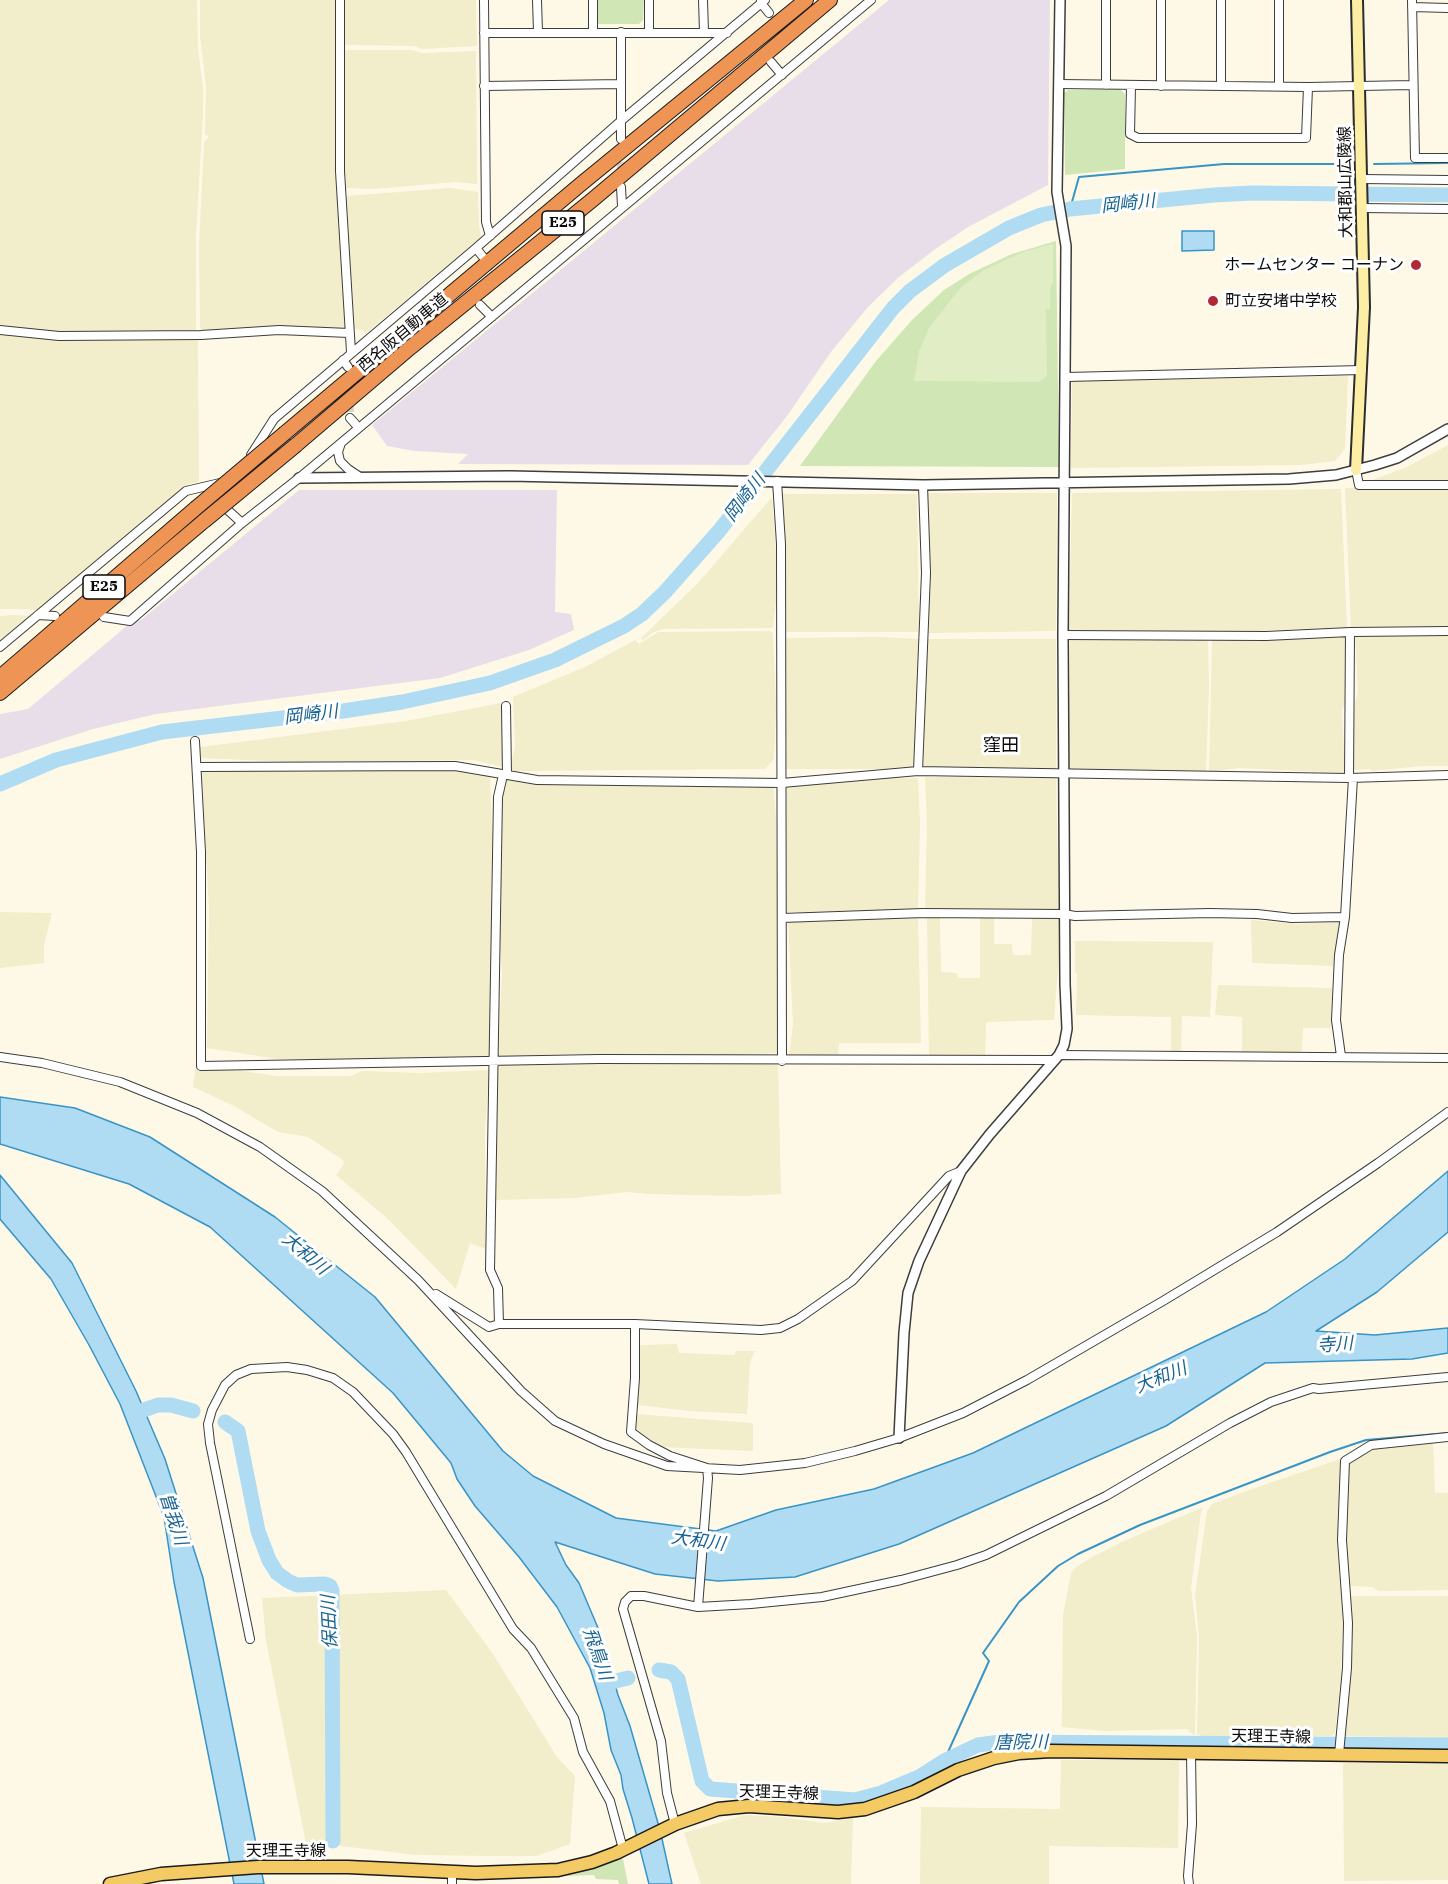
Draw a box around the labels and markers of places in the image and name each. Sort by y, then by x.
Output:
place label: ホームセンター コーナン [1224,255,1404,275]
marker: ホームセンター コーナン [1409,258,1423,272]
place label: 町立安堵中学校 [1225,291,1337,311]
marker: 町立安堵中学校 [1206,294,1220,308]

